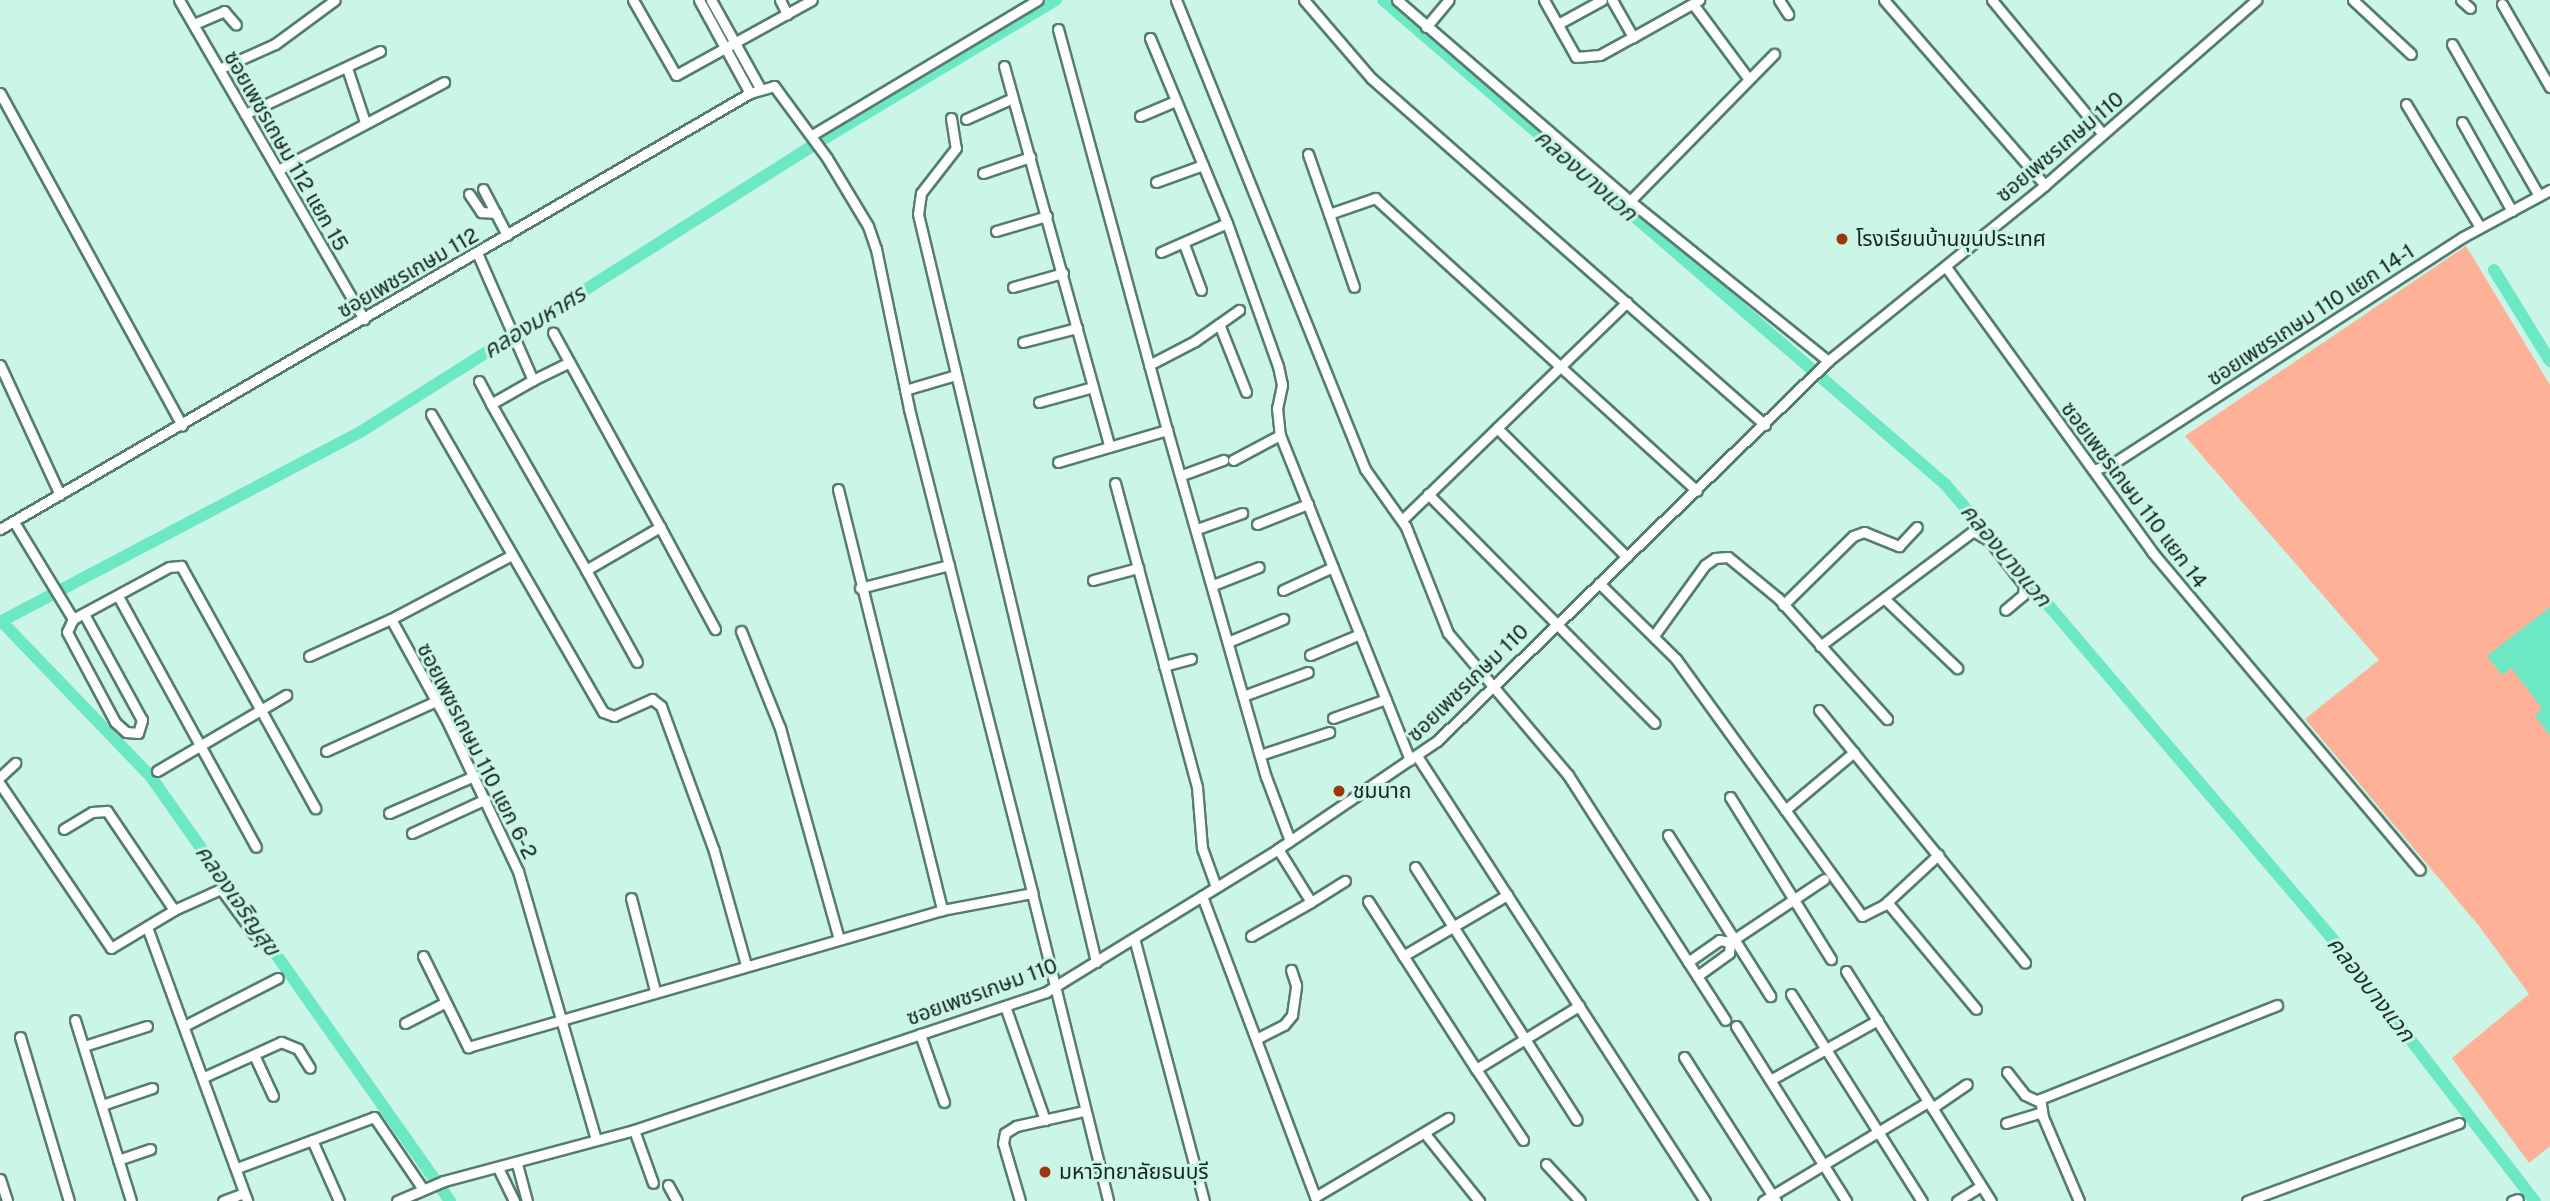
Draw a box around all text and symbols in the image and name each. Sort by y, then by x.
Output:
street label: ซอยเพชรเกษม 112 แยก 15 [218,46,354,256]
street label: ซอยเพชรเกษม 110 [1991,86,2129,208]
water label: คลองบางแวก [1529,123,1643,227]
street label: ซอยเพชรเกษม 112 [333,223,483,323]
place label: โรงเรียนบ้านขุนประเทศ [1856,226,2046,252]
marker: โรงเรียนบ้านขุนประเทศ [1834,231,1850,247]
street label: ซอยเพชรเกษม 110 แยก 14-1 [2203,239,2419,391]
water label: คลองมหาศร [478,280,590,364]
street label: ซอยเพชรเกษม 110 แยก 14 [2056,397,2212,593]
water label: คลองบางแวก [1955,498,2057,612]
street label: ซอยเพชรเกษม 110 [1402,619,1534,747]
street label: ซอยเพชรเกษม 110 แยก 6-2 [412,639,542,863]
place label: ชมนาถ [1353,778,1411,804]
marker: ชมนาถ [1331,783,1347,799]
water label: คลองเจริญสุข [190,839,286,961]
water label: คลองบางแวก [2321,931,2421,1047]
street label: ซอยเพชรเกษม 110 [903,953,1061,1031]
place label: มหาวิทยาลัยธนบุรี [1059,1159,1209,1185]
marker: มหาวิทยาลัยธนบุรี [1037,1164,1053,1180]

